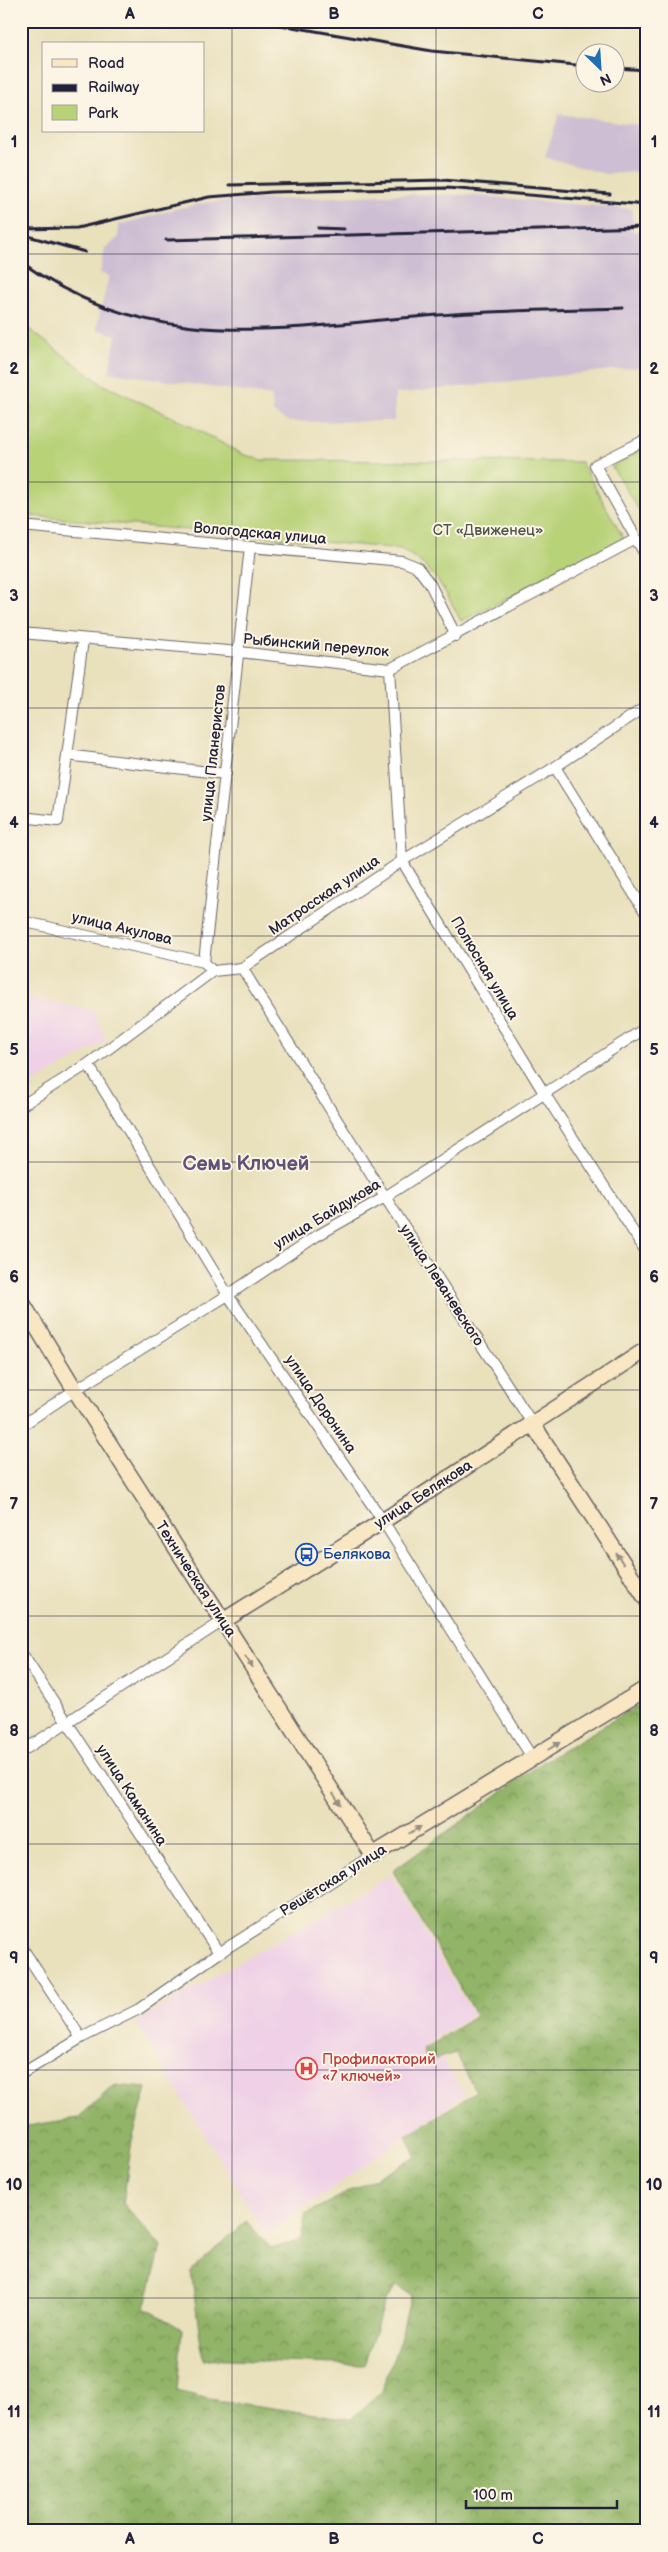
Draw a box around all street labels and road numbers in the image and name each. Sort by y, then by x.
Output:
street label: Вологодская улица [193,518,327,549]
street label: Рыбинский переулок [242,630,390,661]
street label: улица Планеристов [197,684,230,822]
street label: Матросская улица [265,851,384,940]
street label: улица Акулова [70,908,174,949]
street label: Полюсная улица [446,913,523,1023]
street label: улица Байдукова [270,1175,384,1254]
street label: улица Леваневского [395,1221,488,1350]
street label: улица Доронина [281,1351,361,1457]
street label: улица Белякова [371,1455,476,1533]
street label: Техническая улица [151,1518,240,1641]
street label: улица Каманина [92,1741,171,1850]
street label: Решётская улица [276,1840,390,1921]

